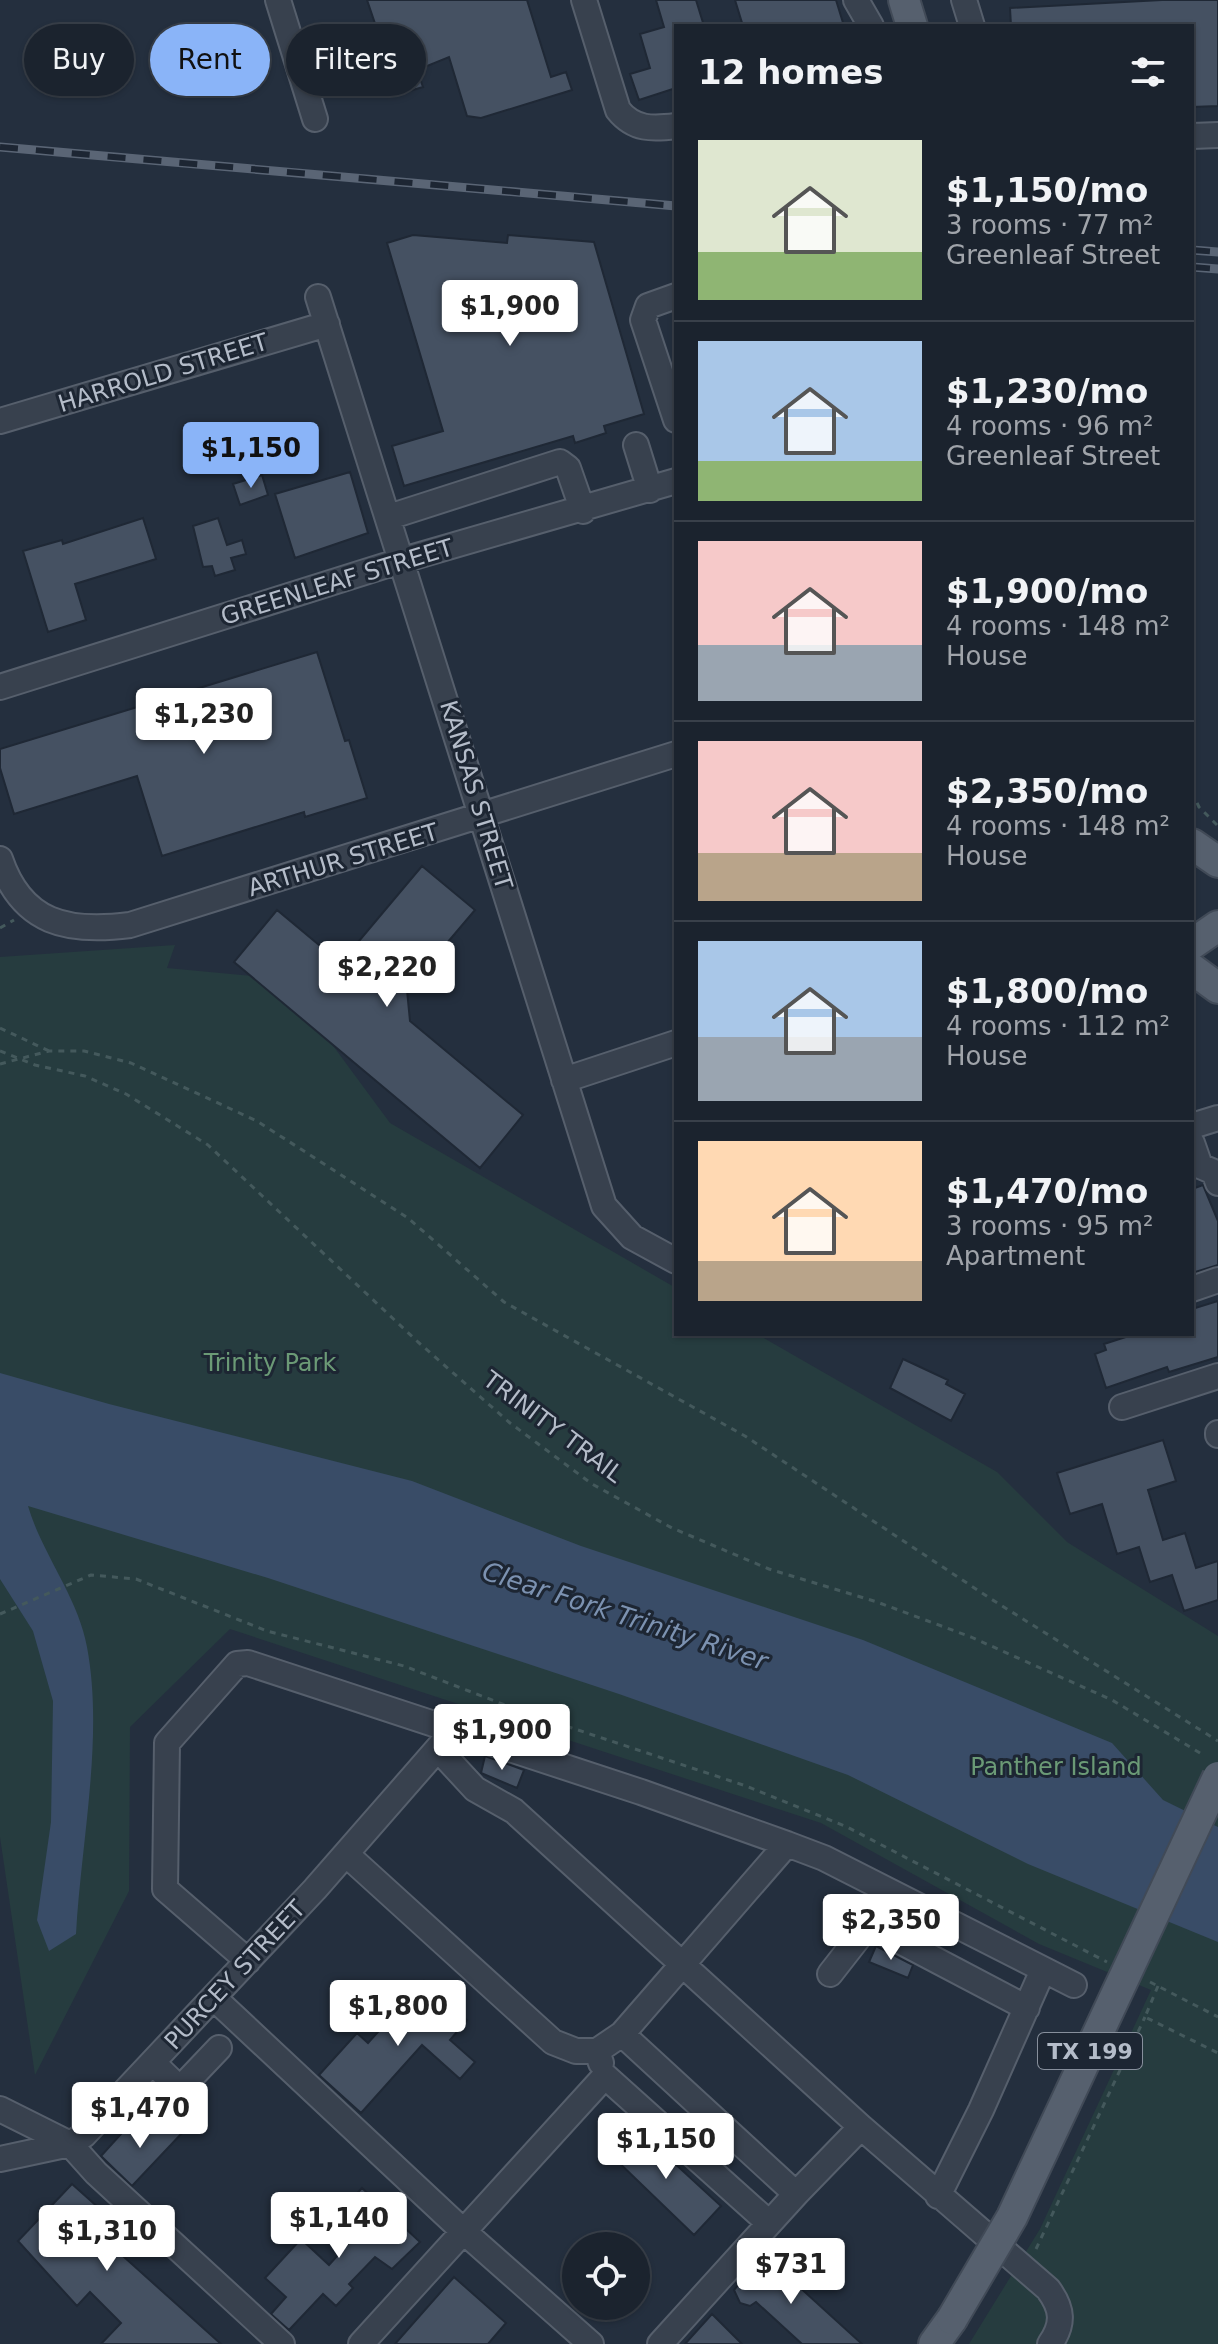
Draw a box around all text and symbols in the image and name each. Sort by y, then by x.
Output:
chip: Buy [24,24,134,96]
chip: Rent [150,24,270,96]
chip: Filters [286,24,426,96]
icon: filters [1126,50,1170,94]
text: 12 homes [698,52,883,92]
text: $1,150/mo [946,170,1148,210]
icon: home [762,172,858,268]
text: 3 rooms · 77 m² [946,210,1154,240]
text: Greenleaf Street [946,240,1160,270]
pin: $1,900 [445,280,575,348]
text: $1,900 [460,291,560,321]
street label: HARROLD STREET [55,328,272,418]
text: $1,230/mo [946,371,1148,411]
icon: home [762,373,858,469]
text: 4 rooms · 96 m² [946,411,1154,441]
pin: $1,150 [186,422,316,490]
text: $1,150 [201,433,301,463]
text: Greenleaf Street [946,441,1160,471]
street label: GREENLEAF STREET [217,533,457,631]
text: $1,900/mo [946,571,1148,611]
icon: home [762,573,858,669]
text: 4 rooms · 148 m² [946,611,1170,641]
text: House [946,641,1027,671]
pin: $1,230 [139,688,269,756]
street label: KANSAS STREET [434,697,518,893]
text: $1,230 [154,699,254,729]
text: $2,350/mo [946,771,1148,811]
icon: home [762,773,858,869]
text: 4 rooms · 148 m² [946,811,1170,841]
street label: ARTHUR STREET [244,818,442,902]
text: House [946,841,1027,871]
pin: $2,220 [322,941,452,1009]
text: $2,220 [337,952,437,982]
text: $1,800/mo [946,971,1148,1011]
icon: home [762,973,858,1069]
text: 4 rooms · 112 m² [946,1011,1170,1041]
text: House [946,1041,1027,1071]
text: $1,470/mo [946,1171,1148,1211]
icon: home [762,1173,858,1269]
text: 3 rooms · 95 m² [946,1211,1154,1241]
text: Apartment [946,1241,1085,1271]
park label: Trinity Park [203,1349,336,1377]
street label: TRINITY TRAIL [477,1365,629,1489]
water label: Clear Fork Trinity River [479,1556,773,1677]
pin: $1,900 [437,1704,567,1772]
text: $1,900 [452,1715,552,1745]
park label: Panther Island [970,1753,1142,1781]
pin: $2,350 [826,1894,956,1962]
street label: PURCEY STREET [159,1895,311,2055]
text: $2,350 [841,1905,941,1935]
pin: $1,800 [333,1980,463,2048]
text: $1,800 [348,1991,448,2021]
road number: TX 199 [1038,2033,1142,2069]
pin: $1,470 [75,2082,205,2150]
text: $1,470 [90,2093,190,2123]
pin: $1,150 [601,2113,731,2181]
text: $1,150 [616,2124,716,2154]
pin: $1,140 [274,2192,404,2260]
text: $1,140 [289,2203,389,2233]
pin: $1,310 [42,2205,172,2273]
text: $1,310 [57,2216,157,2246]
map controls [562,2232,650,2320]
button: locate [562,2232,650,2320]
pin: $731 [744,2238,838,2306]
text: $731 [755,2249,827,2279]

